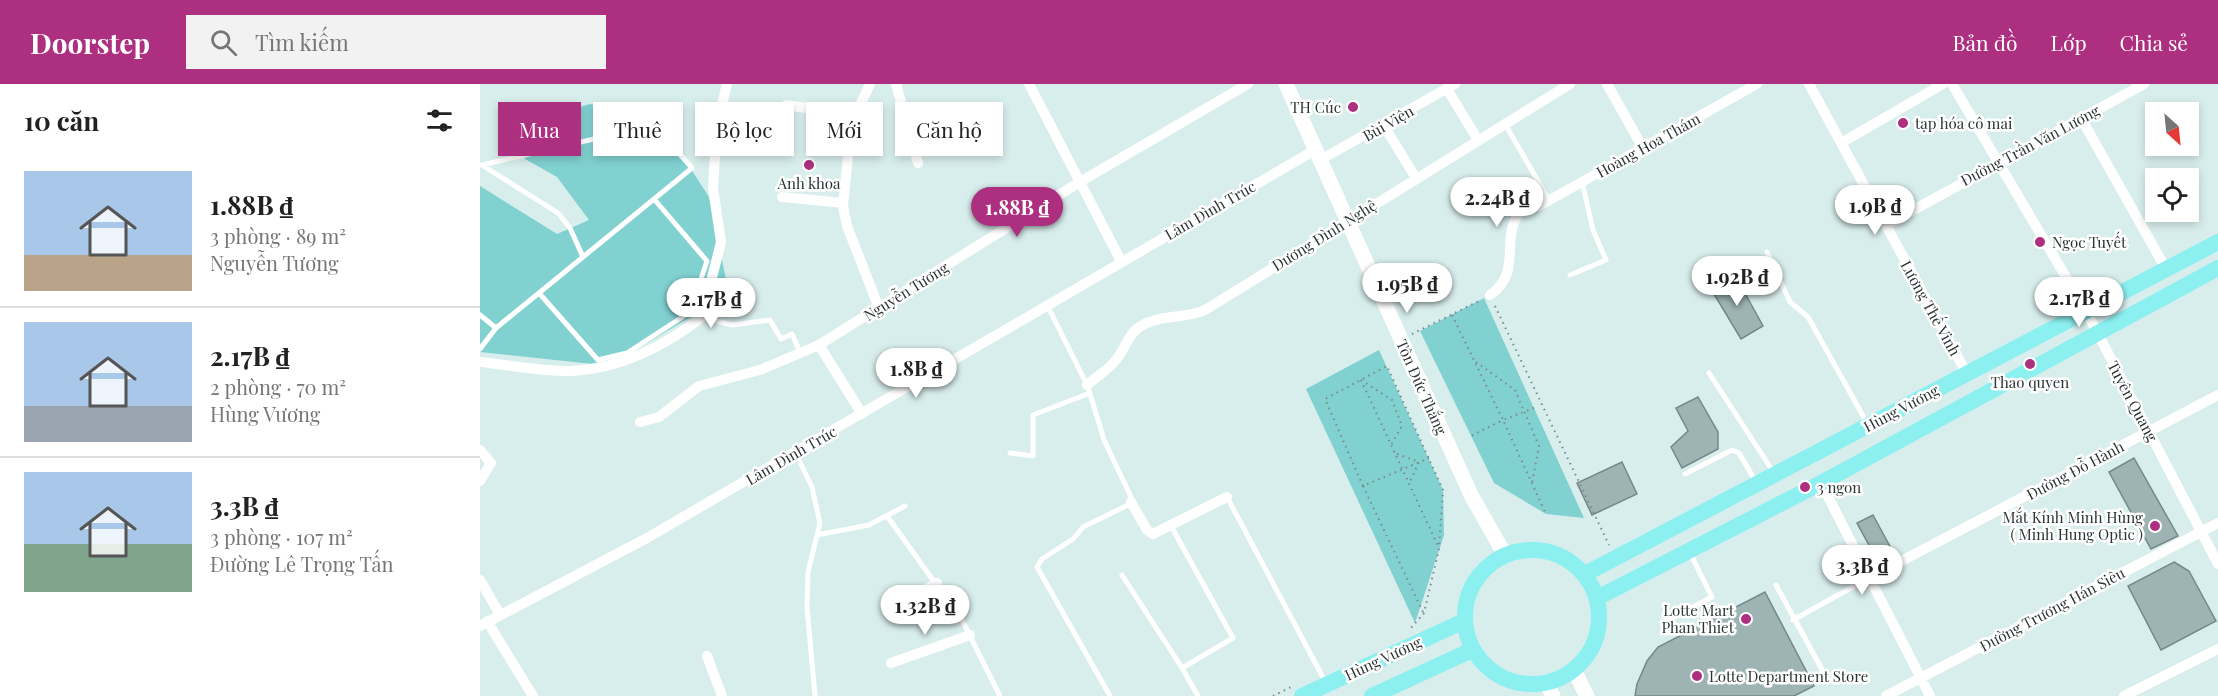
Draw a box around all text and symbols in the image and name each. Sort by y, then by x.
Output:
search box [186,15,606,69]
text: Doorstep [30,24,150,61]
icon: search [207,26,240,59]
text: Tìm kiếm [255,27,349,57]
text: Bản đồ [1953,28,2018,56]
text: Lớp [2051,28,2087,56]
text: Chia sẻ [2120,28,2188,56]
place label: TH Cúc [1290,97,1341,117]
marker: TH Cúc [1346,100,1360,114]
street label: Bùi Viện [1359,100,1417,146]
street label: Đường Trần Văn Lương [1957,100,2103,190]
chip: Mua [498,102,581,156]
chip: Thuê [593,102,683,156]
chip: Bộ lọc [695,102,794,156]
chip: Mới [806,102,883,156]
chip: Căn hộ [895,102,1003,156]
north arrow [2145,102,2199,156]
map controls [2145,102,2199,222]
text: 10 căn [24,103,99,138]
icon: filters [423,104,456,137]
street label: Hoàng Hoa Thám [1592,108,1704,182]
place label: tạp hóa cô mai [1915,113,2013,133]
marker: tạp hóa cô mai [1896,116,1910,130]
marker: Anh khoa [802,158,816,172]
button: locate [2145,168,2199,222]
place label: Anh khoa [777,173,841,193]
street label: Lâm Đình Trúc [1161,176,1259,244]
pin: 2.24B ₫ [1442,177,1552,228]
text: 2.24B ₫ [1464,183,1530,210]
pin: 1.9B ₫ [1826,185,1924,236]
text: 1.88B ₫ [210,187,293,222]
pin: 1.88B ₫ [962,187,1072,238]
text: 1.9B ₫ [1849,191,1901,218]
text: 1.88B ₫ [985,193,1049,220]
icon: home [72,195,144,267]
street label: Dương Đình Nghệ [1268,195,1380,275]
text: 3 phòng · 89 m² [210,222,346,249]
place label: Ngọc Tuyết [2052,231,2127,252]
marker: Ngọc Tuyết [2033,235,2047,249]
text: Nguyễn Tương [210,249,338,276]
pin: 1.92B ₫ [1682,256,1792,307]
street label: Lương Thế Vinh [1897,256,1966,359]
street label: Nguyễn Tương [860,257,952,325]
text: 1.92B ₫ [1706,262,1768,289]
pin: 1.95B ₫ [1352,263,1462,314]
text: 1.95B ₫ [1376,269,1438,296]
pin: 2.17B ₫ [2024,277,2134,328]
pin: 2.17B ₫ [656,278,766,329]
text: 2.17B ₫ [2049,283,2109,310]
text: 2.17B ₫ [681,284,741,311]
street label: Tôn Đức Thắng [1392,336,1452,438]
text: 2.17B ₫ [210,338,289,373]
icon: home [72,346,144,418]
pin: 1.8B ₫ [867,348,965,399]
text: 1.8B ₫ [890,354,942,381]
marker: Thao quyen [2023,357,2037,371]
street label: Tuyên Quang [2103,357,2163,445]
place label: Thao quyen [1991,372,2069,392]
text: 2 phòng · 70 m² [210,373,346,400]
street label: Hùng Vương [1860,380,1942,436]
text: Hùng Vương [210,400,320,427]
street label: Lâm Đình Trúc [742,421,840,489]
street label: Đường Đỗ Hành [2023,436,2127,504]
place label: 3 ngon [1817,477,1861,497]
marker: 3 ngon [1798,480,1812,494]
text: 3.3B ₫ [210,488,278,523]
icon: home [72,496,144,568]
place label: Mắt Kính Minh Hùng ( Minh Hung Optic ) [2002,507,2143,544]
marker: Mắt Kính Minh Hùng ( Minh Hung Optic ) [2148,519,2162,533]
text: 3 phòng · 107 m² [210,523,353,550]
pin: 3.3B ₫ [1813,545,1911,596]
text: Đường Lê Trọng Tấn [210,550,393,577]
text: 3.3B ₫ [1836,551,1888,578]
street label: Đường Trương Hán Siêu [1976,562,2128,656]
pin: 1.32B ₫ [870,585,980,636]
text: 1.32B ₫ [895,591,956,618]
place label: Lotte Mart Phan Thiet [1661,600,1735,637]
marker: Lotte Mart Phan Thiet [1739,612,1753,626]
street label: Hùng Vương [1341,631,1425,685]
place label: Lotte Department Store [1709,666,1868,686]
marker: Lotte Department Store [1690,669,1704,683]

